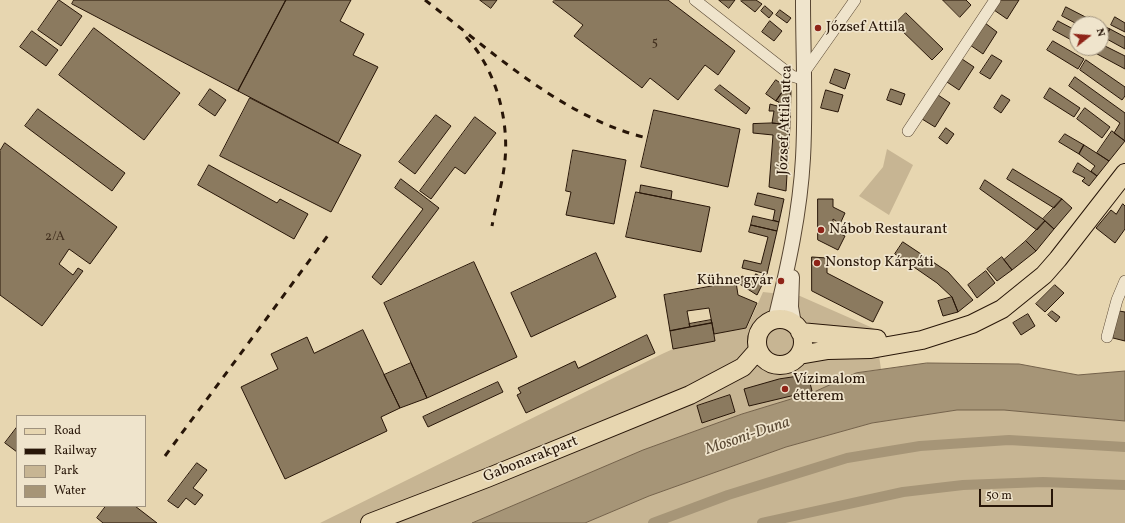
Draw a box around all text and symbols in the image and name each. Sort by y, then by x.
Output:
north arrow [1069,16,1109,56]
place label: József Attila [826,19,905,37]
marker: József Attila [813,23,823,33]
text: N [1092,27,1108,39]
house number: 5 [652,36,658,52]
street label: József Attila utca [775,65,797,175]
place label: Nábob Restaurant [829,221,947,239]
marker: Nábob Restaurant [816,225,826,235]
house number: 2/A [45,230,65,246]
place label: Nonstop Kárpáti [825,254,934,272]
marker: Nonstop Kárpáti [812,258,822,268]
place label: Kühne gyár [697,272,773,290]
marker: Kühne gyár [776,276,786,286]
place label: Vízimalom étterem [793,371,865,406]
marker: Vízimalom étterem [780,384,790,394]
water label: Mosoni-Duna [703,414,793,460]
legend [16,415,146,507]
text: Road [54,423,81,439]
street label: Gabonarakpart [481,433,581,487]
text: Railway [54,443,97,459]
text: Park [54,463,79,479]
scale bar [981,481,1055,507]
text: Water [54,483,86,499]
text: 50 m [986,488,1012,504]

